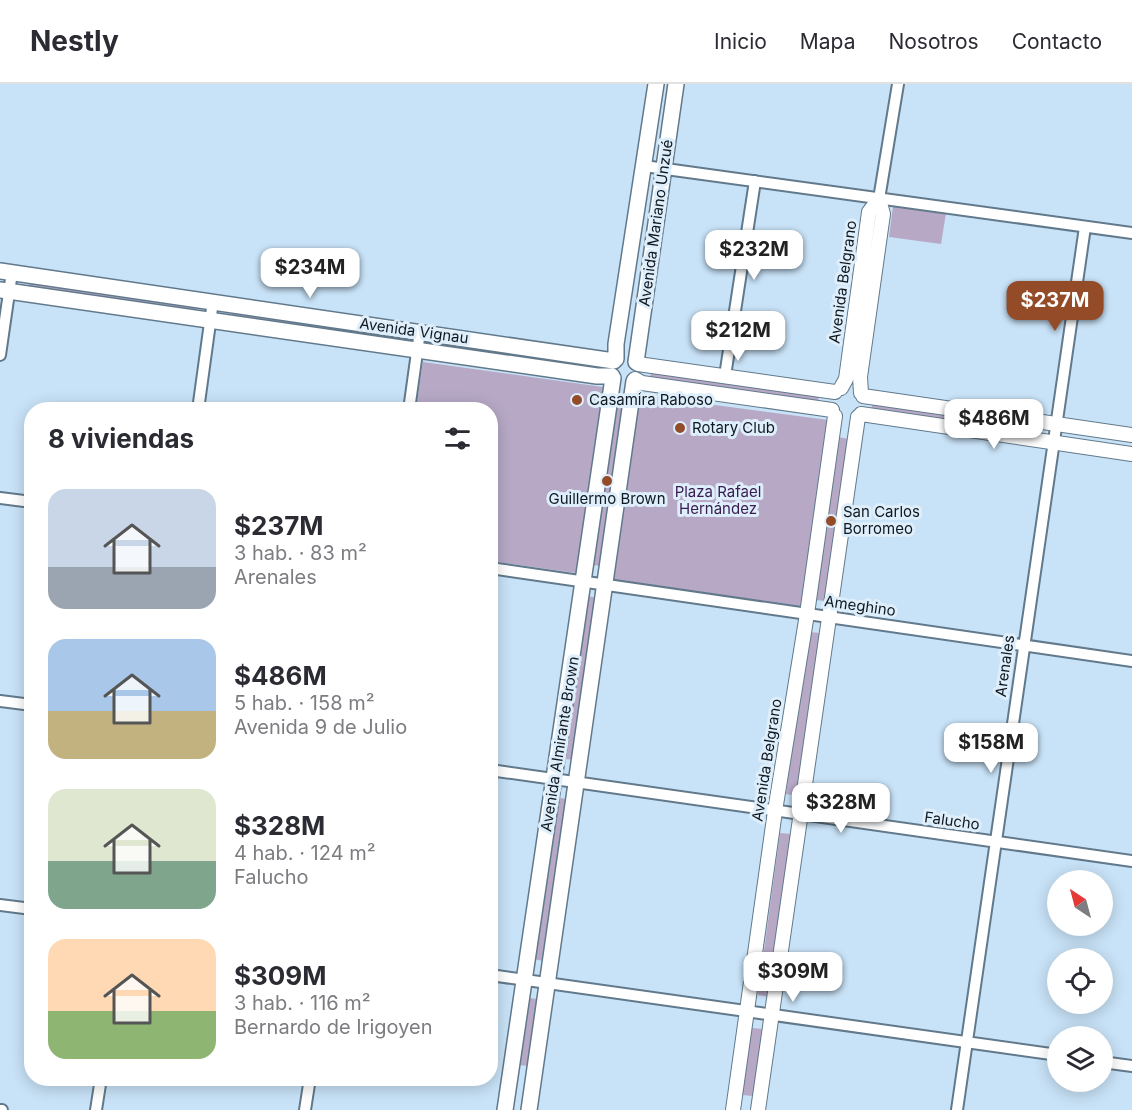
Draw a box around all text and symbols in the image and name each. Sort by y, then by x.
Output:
text: Nestly [30,24,119,58]
text: Inicio [714,29,767,54]
text: Mapa [800,29,855,54]
text: Nosotros [888,29,979,54]
text: Contacto [1012,29,1102,54]
street label: Avenida Mariano Unzué [634,138,677,308]
street label: Avenida Belgrano [824,219,861,345]
pin: $232M [712,230,796,281]
text: $232M [719,237,789,261]
pin: $234M [268,248,352,299]
text: $234M [275,255,345,279]
pin: $237M [1013,281,1097,332]
text: $237M [1021,288,1089,312]
pin: $212M [696,311,780,362]
street label: Avenida Vignau [358,313,470,348]
text: $212M [705,318,771,342]
place label: Casamira Raboso [589,390,713,409]
marker: Casamira Raboso [570,393,584,407]
pin: $486M [952,399,1036,450]
text: $486M [958,406,1030,430]
place label: Rotary Club [692,418,775,437]
marker: Rotary Club [673,421,687,435]
icon: filters [441,422,474,455]
text: 8 viviendas [48,423,194,454]
marker: Guillermo Brown [600,474,614,488]
park label: Plaza Rafael Hernández [675,482,761,518]
place label: Guillermo Brown [548,489,666,508]
place label: San Carlos Borromeo [843,502,920,538]
text: $237M [234,510,324,541]
icon: home [96,513,168,585]
marker: San Carlos Borromeo [824,514,838,528]
text: 3 hab. · 83 m² [234,541,367,565]
text: Arenales [234,565,317,589]
street label: Ameghino [823,591,897,620]
street label: Arenales [991,634,1018,698]
street label: Avenida Almirante Brown [536,655,583,833]
text: $486M [234,660,327,691]
icon: home [96,663,168,735]
text: 5 hab. · 158 m² [234,691,375,715]
street label: Avenida Belgrano [747,697,786,823]
text: Avenida 9 de Julio [234,715,407,739]
pin: $158M [949,723,1033,774]
text: $158M [958,730,1024,754]
pin: $328M [799,783,883,834]
text: $328M [806,790,876,814]
street label: Falucho [923,807,981,834]
text: $328M [234,810,325,841]
icon: home [96,813,168,885]
text: 4 hab. · 124 m² [234,841,376,865]
text: Falucho [234,865,308,889]
north arrow [1047,870,1113,936]
map controls [1047,870,1113,1092]
button: locate [1047,948,1113,1014]
pin: $309M [751,952,835,1003]
text: $309M [757,959,829,983]
text: $309M [234,960,326,991]
icon: home [96,963,168,1035]
text: 3 hab. · 116 m² [234,991,371,1015]
text: Bernardo de Irigoyen [234,1015,432,1039]
button: layers [1047,1026,1113,1092]

